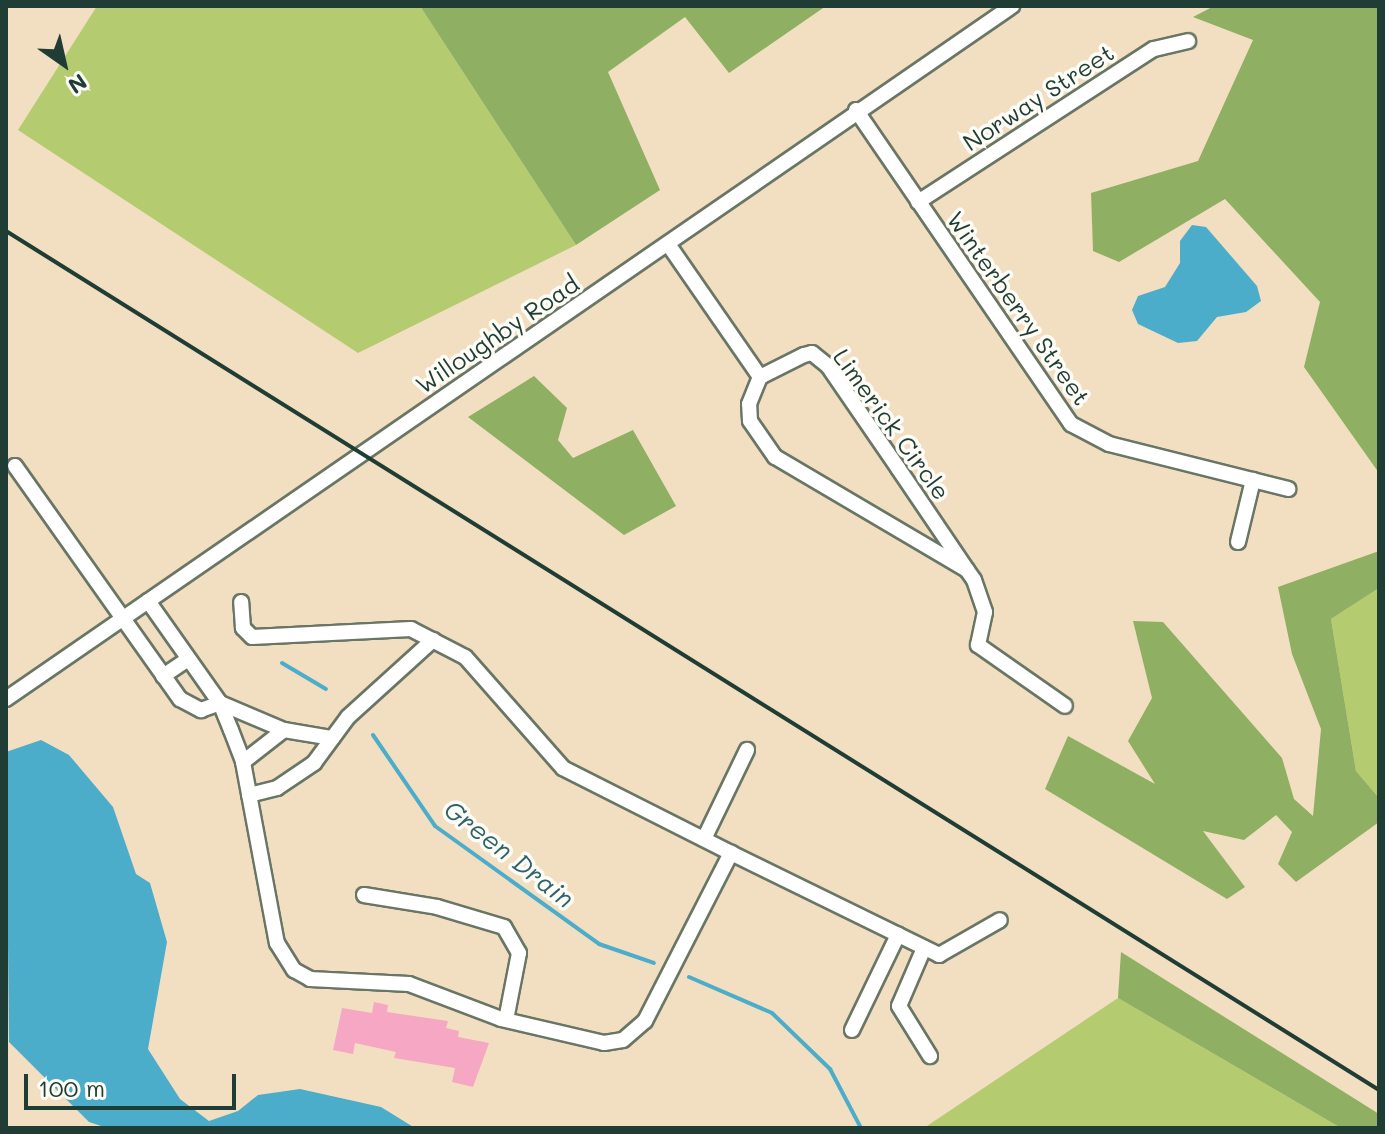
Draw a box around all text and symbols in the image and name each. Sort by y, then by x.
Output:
north arrow [24,24,104,104]
street label: Norway Street [957,37,1119,157]
text: N [63,68,93,101]
street label: Winterberry Street [941,206,1097,410]
street label: Willoughby Road [410,269,584,399]
street label: Limerick Circle [828,343,956,505]
water label: Green Drain [438,793,580,915]
scale bar [28,1058,240,1108]
text: 100 m [38,1072,105,1103]

